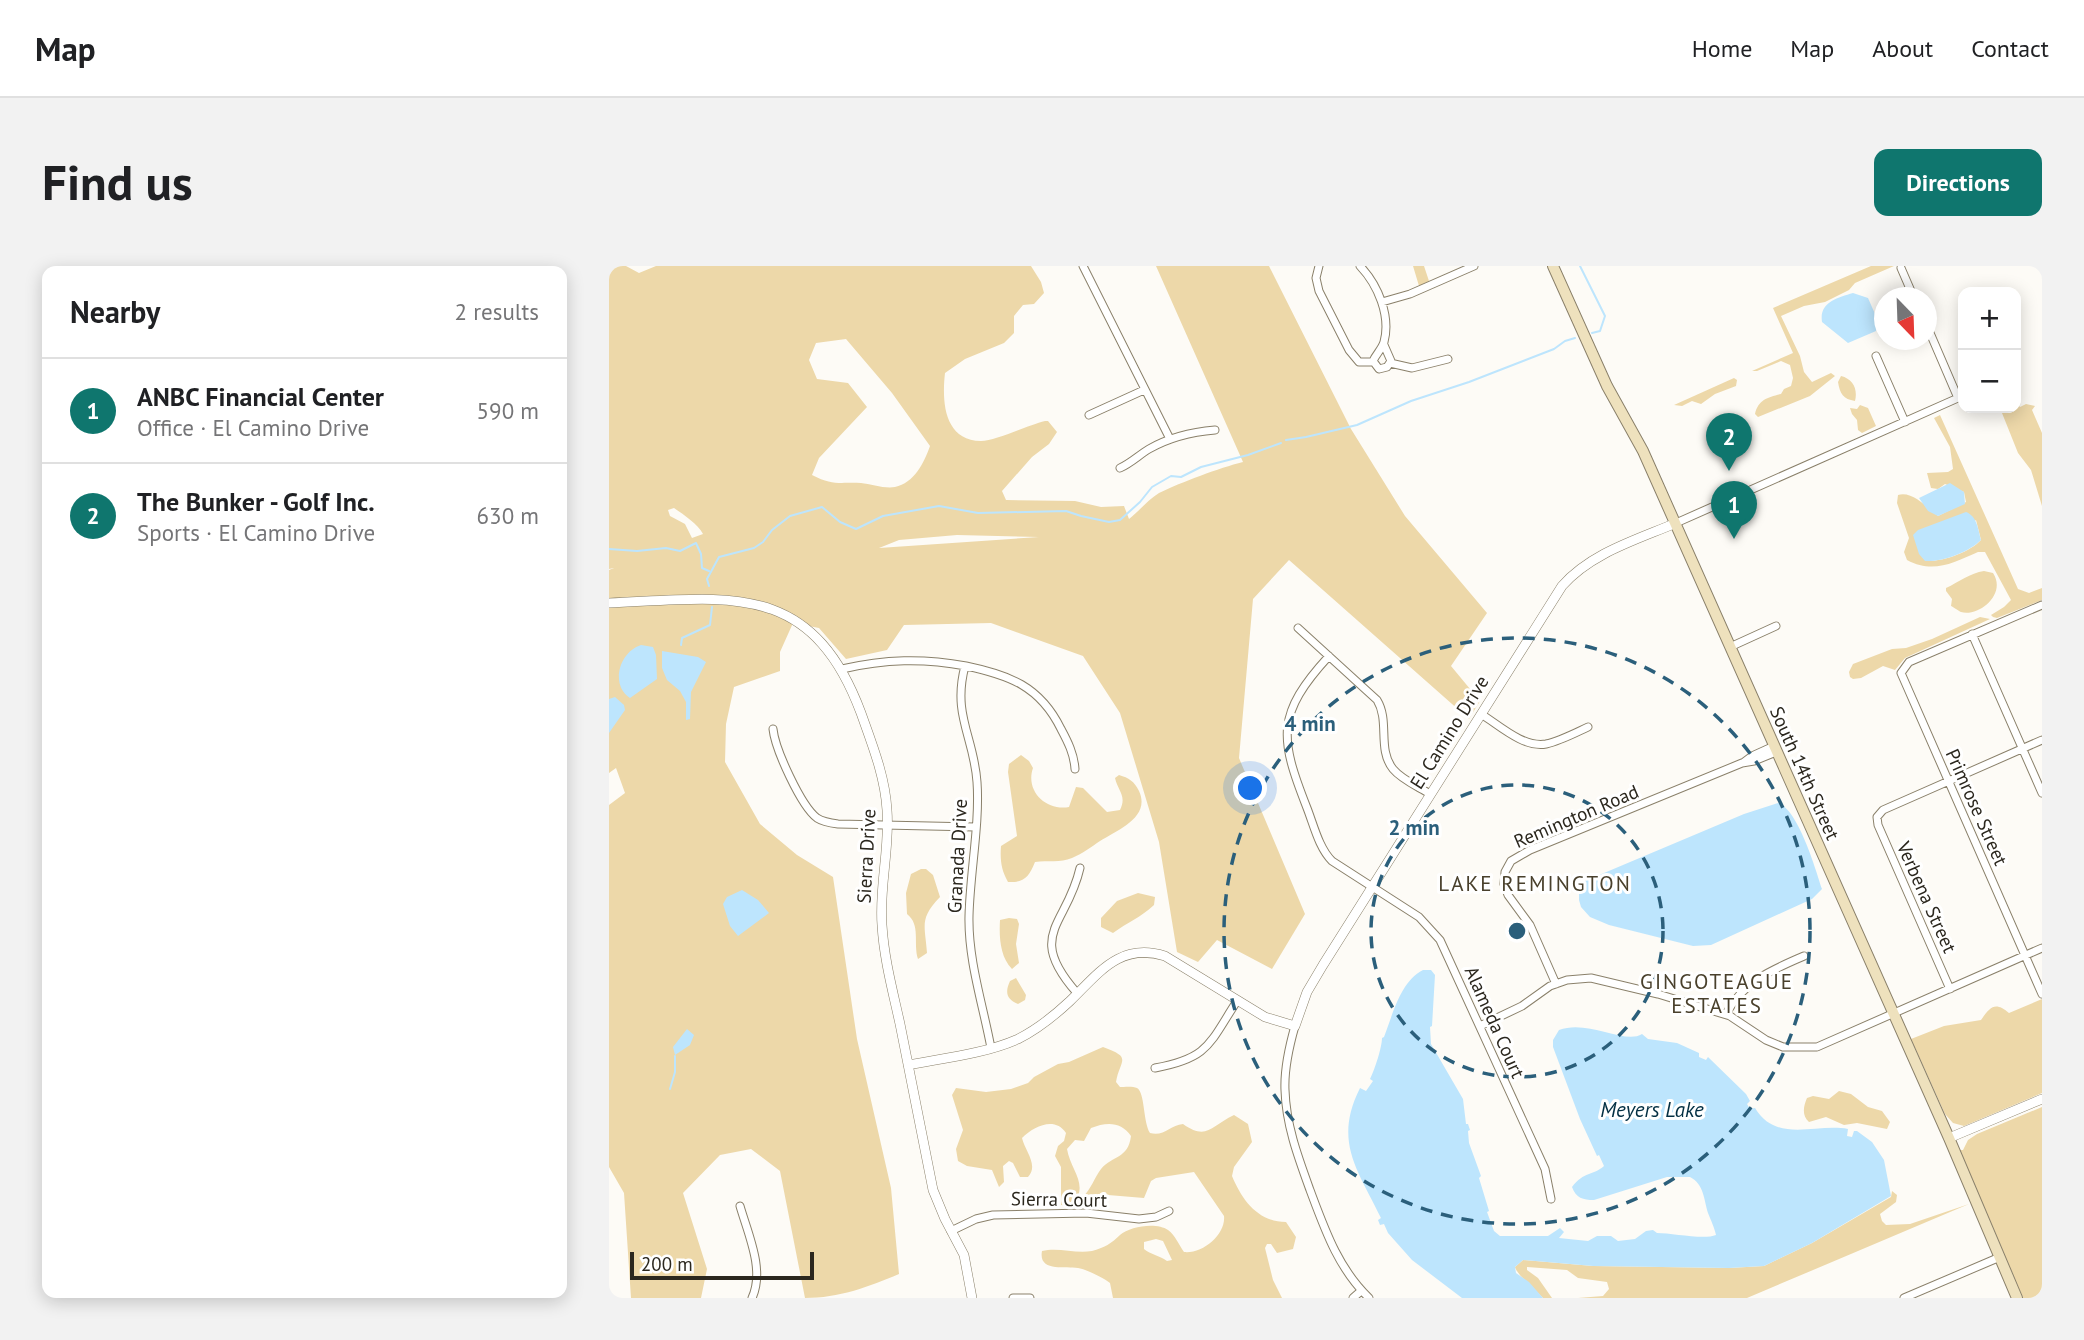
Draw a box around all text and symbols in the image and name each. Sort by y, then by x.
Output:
text: Map [35,27,96,70]
text: Home [1692,33,1752,64]
text: Map [1790,33,1834,64]
text: About [1872,33,1933,64]
text: Contact [1971,33,2049,64]
button: Directions [1874,149,2042,216]
text: Find us [42,150,193,214]
north arrow [1874,287,1937,350]
map controls [1958,287,2021,413]
button: + [1958,287,2021,350]
text: Nearby [70,292,160,331]
text: 2 results [455,297,539,326]
button: − [1958,350,2021,413]
text: ANBC Financial Center [137,380,384,413]
text: 1 [86,396,100,425]
text: 590 m [477,396,539,425]
text: Office · El Camino Drive [137,413,369,442]
pin: 2 [1706,413,1752,471]
pin: 1 [1711,481,1757,539]
text: The Bunker - Golf Inc. [137,485,375,518]
text: 2 [86,501,100,530]
text: 630 m [477,501,539,530]
text: Sports · El Camino Drive [137,518,375,547]
street label: El Camino Drive [1405,671,1493,793]
street label: South 14th Street [1765,703,1845,844]
text: 4 min [1284,710,1336,737]
street label: Primrose Street [1941,745,2014,869]
your location [1233,771,1267,805]
street label: Remington Road [1510,779,1642,853]
street label: Granada Drive [942,798,972,914]
street label: Sierra Drive [852,808,880,904]
text: 2 min [1388,814,1440,841]
street label: Verbena Street [1891,837,1962,957]
district label: LAKE REMINGTON [1438,870,1632,897]
centre of rings [1505,919,1529,943]
street label: Alameda Court [1460,962,1531,1082]
district label: GINGOTEAGUE ESTATES [1640,968,1794,1019]
water label: Meyers Lake [1600,1096,1704,1123]
street label: Sierra Court [1011,1186,1108,1212]
scale bar [630,1249,814,1281]
text: 200 m [641,1252,693,1276]

